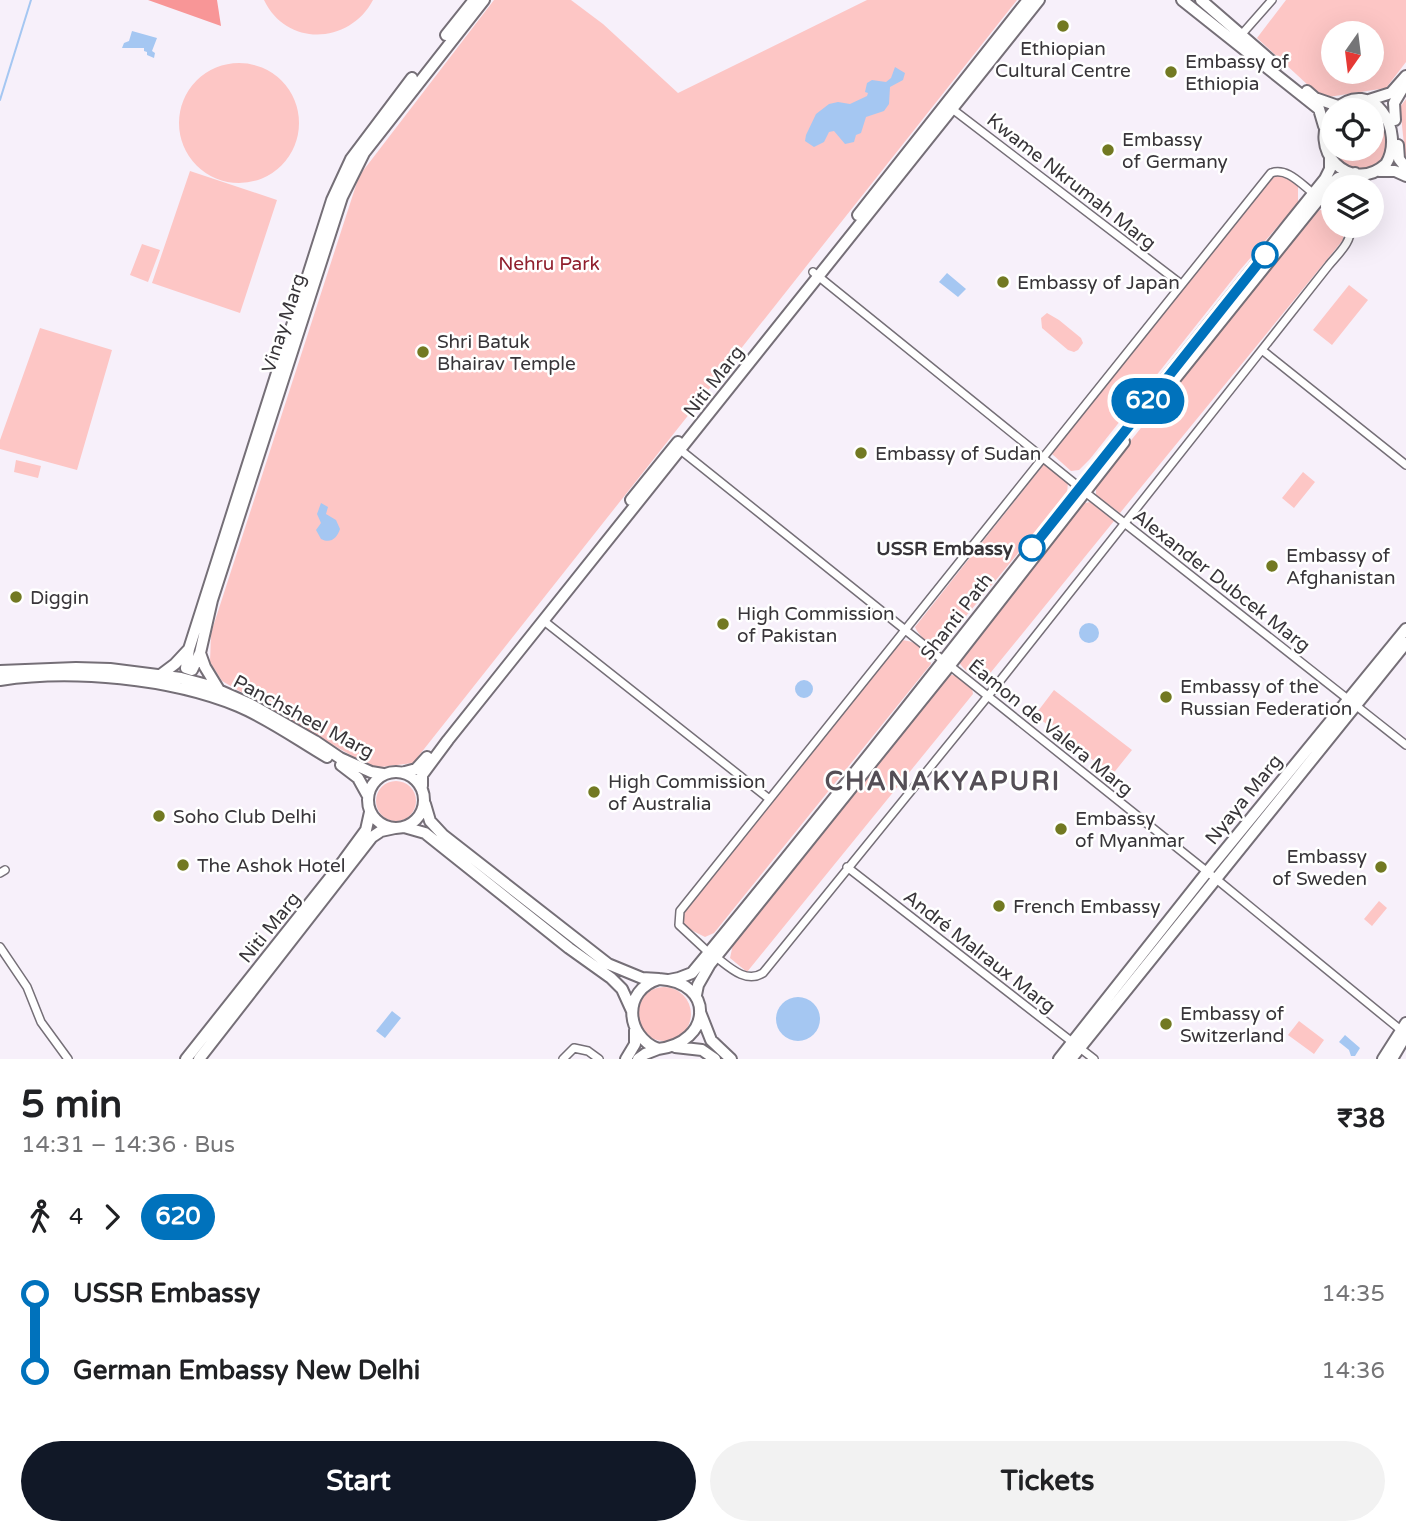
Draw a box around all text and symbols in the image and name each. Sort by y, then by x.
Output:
marker: Ethiopian Cultural Centre [1055,18,1071,34]
north arrow [1321,21,1384,84]
map controls [1321,21,1384,238]
place label: Ethiopian Cultural Centre [995,38,1131,82]
place label: Embassy of Ethiopia [1185,51,1290,95]
marker: Embassy of Ethiopia [1163,64,1179,80]
button: locate [1321,98,1384,161]
street label: Kwame Nkrumah Marg [982,109,1160,255]
place label: Embassy of Germany [1122,129,1228,173]
marker: Embassy of Germany [1100,142,1116,158]
button: layers [1321,175,1384,238]
unlabelled marker [1252,242,1278,268]
park label: Nehru Park [498,253,600,275]
street label: Vinay Marg [258,271,310,376]
place label: Embassy of Japan [1017,272,1180,294]
marker: Embassy of Japan [995,274,1011,290]
place label: Shri Batuk Bhairav Temple [437,331,576,375]
street label: Niti Marg [679,341,749,422]
marker: Shri Batuk Bhairav Temple [415,344,431,360]
line badge: 620 [1108,378,1188,424]
text: 620 [1125,386,1171,415]
place label: Embassy of Sudan [875,443,1041,465]
marker: Embassy of Sudan [853,445,869,461]
street label: Alexander Dubcek Marg [1128,505,1314,657]
marker: USSR Embassy [1019,535,1045,561]
place label: USSR Embassy [876,538,1014,561]
place label: Embassy of Afghanistan [1286,545,1396,589]
marker: Embassy of Afghanistan [1264,558,1280,574]
street label: Shanti Path [916,569,997,664]
place label: Diggin [30,587,89,609]
marker: Diggin [8,589,24,605]
place label: High Commission of Pakistan [737,603,895,647]
marker: High Commission of Pakistan [715,616,731,632]
street label: Éamon de Valera Marg [964,655,1137,801]
street label: Panchsheel Marg [229,671,378,763]
place label: Embassy of the Russian Federation [1180,676,1352,720]
marker: Embassy of the Russian Federation [1158,689,1174,705]
street label: Nyaya Marg [1201,750,1287,849]
district label: CHANAKYAPURI [825,766,1061,797]
place label: High Commission of Australia [608,771,766,815]
marker: High Commission of Australia [586,784,602,800]
place label: Soho Club Delhi [173,806,316,828]
marker: Soho Club Delhi [151,808,167,824]
place label: Embassy of Myanmar [1075,808,1185,852]
marker: Embassy of Myanmar [1053,821,1069,837]
place label: Embassy of Sweden [1272,846,1367,890]
place label: The Ashok Hotel [197,855,346,877]
marker: The Ashok Hotel [175,857,191,873]
marker: Embassy of Sweden [1373,859,1389,875]
street label: André Malraux Marg [899,886,1060,1018]
street label: Niti Marg [235,888,305,967]
place label: French Embassy [1013,896,1160,918]
marker: French Embassy [991,898,1007,914]
place label: Embassy of Switzerland [1180,1003,1285,1047]
marker: Embassy of Switzerland [1158,1016,1174,1032]
text: 5 min [21,1082,122,1128]
text: ₹38 [1337,1103,1385,1134]
text: 14:31 – 14:36 · Bus [21,1131,235,1159]
icon: walk [21,1198,59,1236]
icon: forward [93,1198,131,1236]
text: 620 [155,1202,201,1231]
text: 4 [69,1203,83,1231]
text: USSR Embassy [73,1278,260,1309]
text: 14:35 [1321,1280,1385,1308]
text: German Embassy New Delhi [73,1355,420,1386]
text: 14:36 [1321,1357,1385,1385]
button: Start [21,1441,696,1521]
button: Tickets [710,1441,1385,1521]

